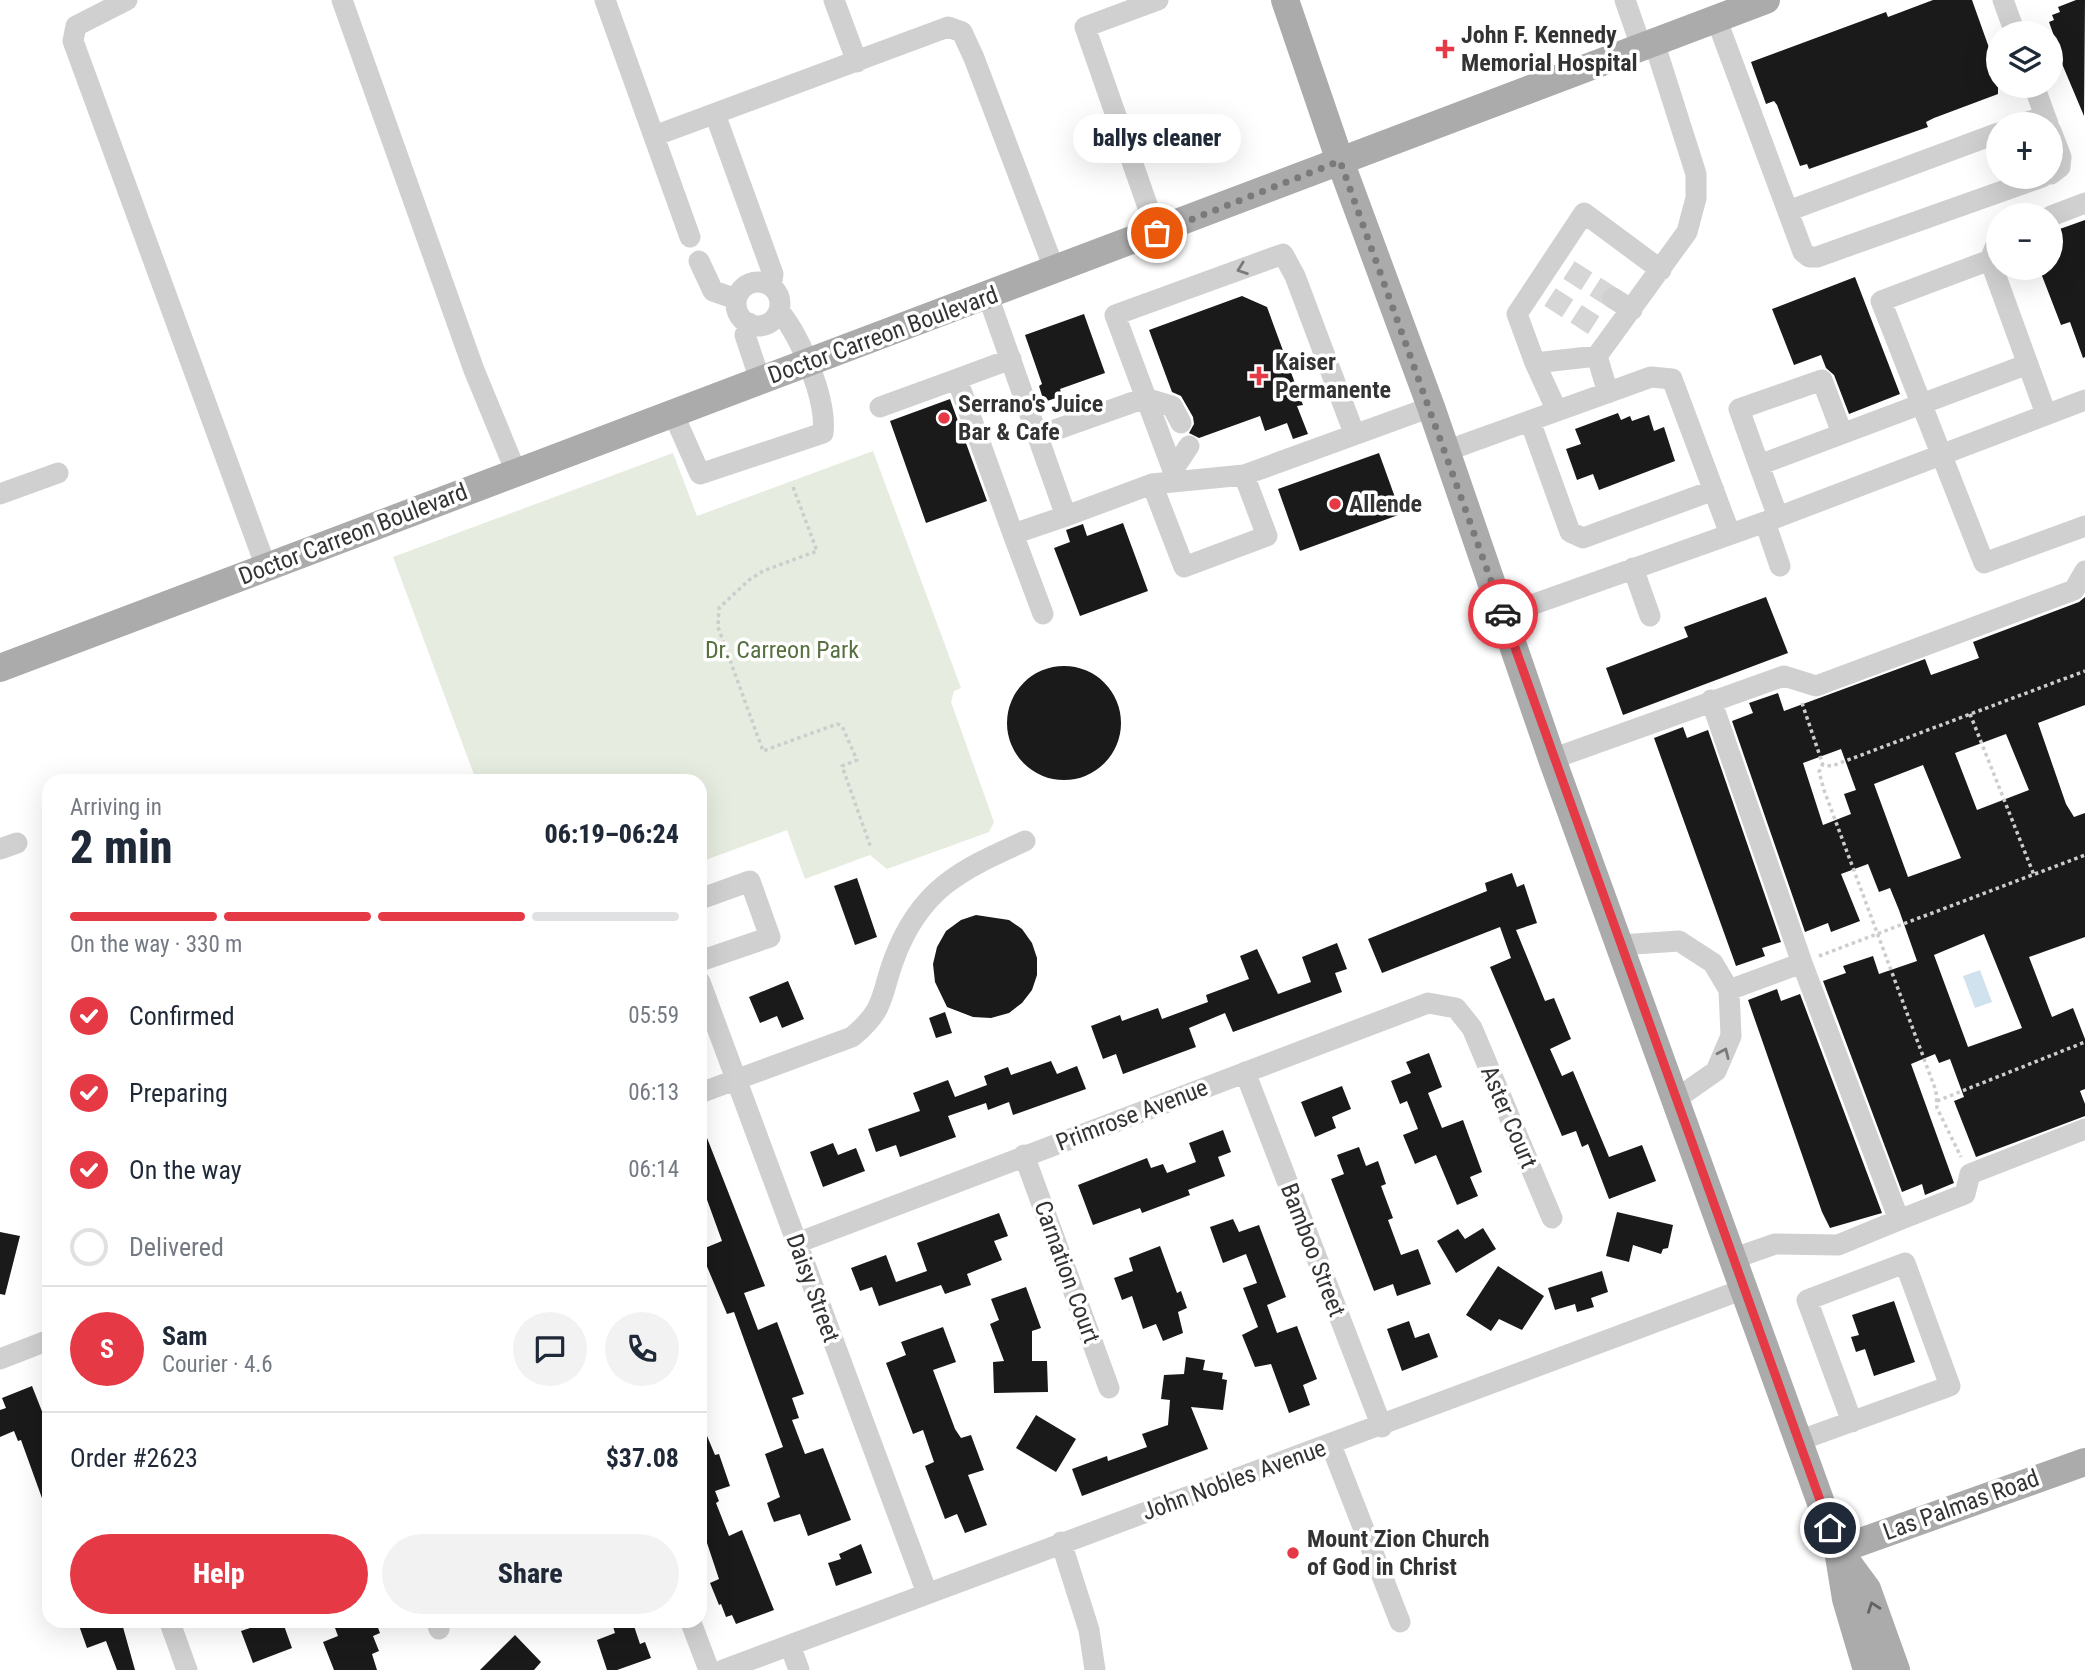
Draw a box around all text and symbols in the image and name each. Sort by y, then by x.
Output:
place label: John F. Kennedy Memorial Hospital [1461,21,1638,77]
map controls [1986,21,2063,280]
button: layers [1986,21,2063,98]
marker: John F. Kennedy Memorial Hospital [1435,39,1455,59]
button: + [1986,112,2063,189]
callout: ballys cleaner [1073,114,1241,163]
text: ballys cleaner [1093,125,1221,152]
pin [1127,203,1187,263]
button: − [1986,203,2063,280]
icon: bag [1138,214,1176,252]
one-way arrow [1237,261,1249,275]
street label: Doctor Carreon Boulevard [764,280,1002,390]
place label: Kaiser Permanente [1275,348,1391,404]
marker: Kaiser Permanente [1249,366,1269,386]
place label: Serrano's Juice Bar & Cafe [958,390,1103,446]
marker: Serrano's Juice Bar & Cafe [936,410,952,426]
street label: Doctor Carreon Boulevard [235,477,471,591]
place label: Allende [1349,490,1422,518]
marker: Allende [1327,496,1343,512]
courier [1468,579,1538,649]
icon: car [1484,595,1522,633]
park label: Dr. Carreon Park [705,636,859,664]
text: Arriving in [70,794,162,821]
text: 06:19–06:24 [545,819,679,849]
text: 2 min [70,820,173,874]
text: On the way · 330 m [70,931,242,958]
icon: check [70,997,108,1035]
text: Confirmed [129,1001,235,1031]
text: 05:59 [628,1002,679,1029]
one-way arrow [1716,1048,1730,1060]
street label: Aster Court [1475,1062,1543,1172]
street label: Primrose Avenue [1052,1073,1212,1157]
icon: check [70,1074,108,1112]
text: Preparing [129,1078,228,1108]
text: 06:13 [628,1079,679,1106]
icon: check [70,1151,108,1189]
text: On the way [129,1155,242,1185]
text: 06:14 [628,1156,679,1183]
street label: Bamboo Street [1275,1179,1351,1321]
street label: Carnation Court [1028,1197,1106,1347]
street label: Daisy Street [780,1230,846,1346]
text: Delivered [129,1232,224,1262]
button: chat [513,1312,587,1386]
button: phone [605,1312,679,1386]
text: Sam [162,1321,208,1351]
text: S [100,1334,114,1364]
text: Courier · 4.6 [162,1351,273,1378]
street label: John Nobles Avenue [1138,1434,1330,1526]
text: Order #2623 [70,1443,198,1473]
text: $37.08 [606,1443,679,1473]
street label: Las Palmas Road [1879,1464,2043,1546]
pin [1800,1498,1860,1558]
icon: home [1811,1509,1849,1547]
place label: Mount Zion Church of God in Christ [1307,1525,1490,1581]
button: Help [70,1534,368,1614]
button: Share [382,1534,679,1614]
marker: Mount Zion Church of God in Christ [1285,1545,1301,1561]
one-way arrow [1867,1601,1881,1613]

